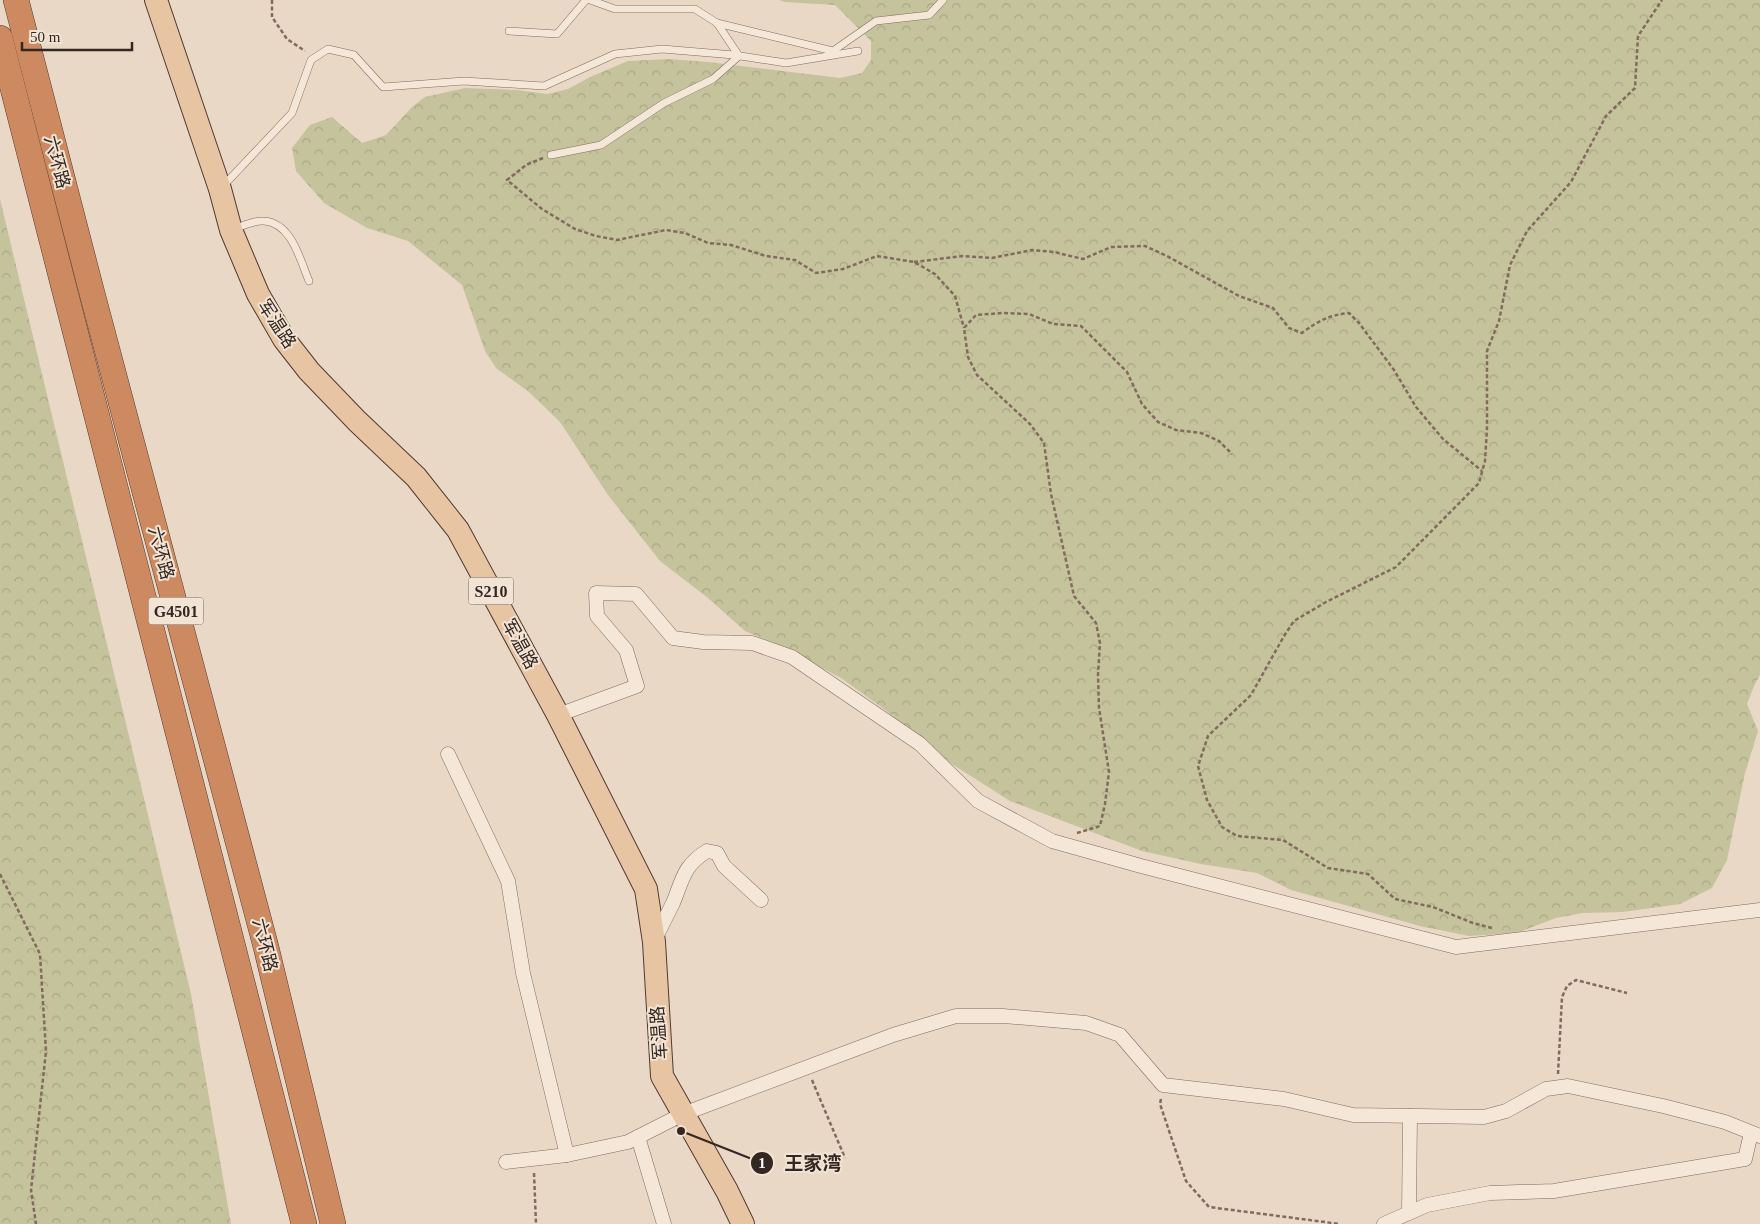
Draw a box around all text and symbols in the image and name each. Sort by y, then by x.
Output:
scale bar [22,20,132,52]
text: 50 m [30,29,61,45]
street label: 六环路 [40,133,74,191]
street label: 军温路 [254,296,300,352]
street label: 六环路 [144,524,178,582]
road number: S210 [468,578,514,604]
road number: G4501 [148,598,204,624]
street label: 军温路 [498,616,542,672]
street label: 六环路 [249,916,281,974]
street label: 军温路 [647,1005,671,1061]
callout: 王家湾 [749,1146,851,1180]
text: 王家湾 [784,1153,842,1174]
text: 1 [758,1155,766,1171]

